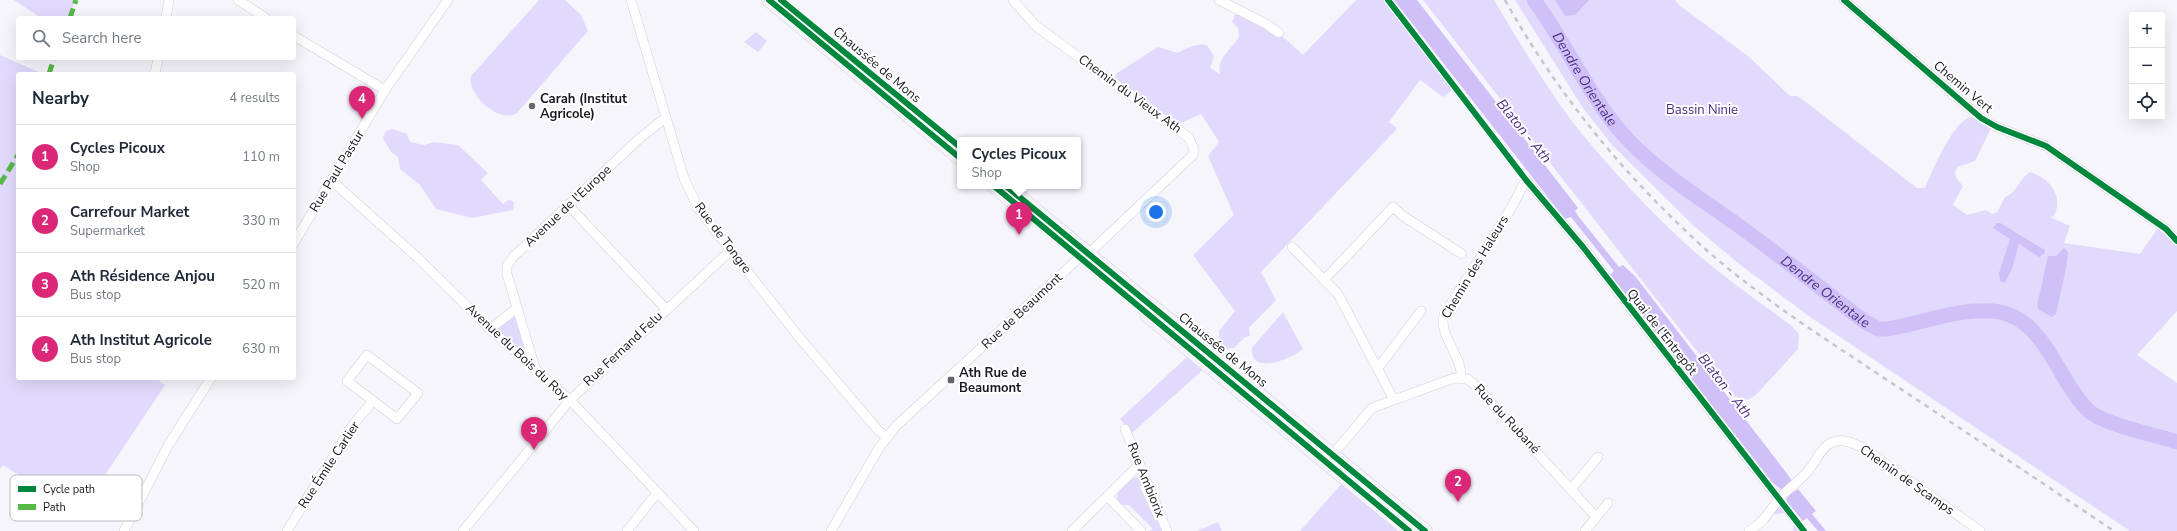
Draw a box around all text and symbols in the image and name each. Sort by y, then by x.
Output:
map controls [2129,12,2165,120]
button: + [2129,12,2165,48]
search box [16,16,296,60]
street label: Chaussée de Mons [829,23,925,107]
icon: search [30,27,52,49]
text: Search here [62,28,142,48]
water label: Dendre Orientale [1548,28,1622,130]
button: − [2129,48,2165,84]
street label: Chemin du Vieux Ath [1075,50,1185,138]
street label: Chemin Vert [1929,57,1997,118]
button: locate [2129,84,2165,120]
pin: 4 [349,86,375,119]
text: Nearby [32,87,89,110]
text: 4 results [229,89,280,107]
place label: Carah (Institut Agricole) [540,90,628,123]
water label: Blaton - Ath [1492,95,1556,167]
marker: Carah (Institut Agricole) [527,101,537,111]
park label: Bassin Ninie [1666,101,1738,119]
street label: Rue Paul Pastur [305,126,369,216]
popup [957,137,1081,189]
text: Cycles Picoux [70,138,165,158]
text: Cycles Picoux [972,144,1066,164]
text: 1 [41,148,49,166]
text: 110 m [242,148,280,166]
text: Shop [70,158,100,176]
street label: Avenue de l'Europe [521,161,615,251]
text: Shop [972,164,1002,182]
street label: Rue de Tongre [690,199,756,277]
text: Carrefour Market [70,202,189,222]
pin: 1 [1006,202,1032,235]
your location [1146,202,1166,222]
text: 2 [41,212,49,230]
text: 330 m [242,212,280,230]
street label: Chemin des Haleurs [1437,212,1513,322]
text: Supermarket [70,222,145,240]
water label: Dendre Orientale [1777,251,1874,333]
text: Ath Résidence Anjou [70,266,215,286]
street label: Rue de Beaumont [978,269,1067,353]
text: 3 [41,276,49,294]
text: 520 m [242,276,280,294]
street label: Quai de l'Entrepôt [1623,285,1702,379]
text: Bus stop [70,286,121,304]
street label: Avenue du Bois du Roy [461,299,573,405]
street label: Rue Fernand Felu [579,308,667,390]
street label: Chaussée de Mons [1175,308,1271,392]
text: Ath Institut Agricole [70,330,212,350]
text: 4 [41,340,49,358]
text: 630 m [242,340,280,358]
text: Bus stop [70,350,121,368]
water label: Blaton - Ath [1694,350,1756,422]
place label: Ath Rue de Beaumont [959,364,1026,397]
marker: Ath Rue de Beaumont [946,375,956,385]
street label: Rue du Rubané [1470,380,1544,458]
street label: Rue Émile Carlier [293,417,364,512]
pin: 3 [521,417,547,450]
street label: Rue Ambiorix [1123,440,1169,520]
street label: Chemin de Scamps [1856,441,1958,519]
pin: 2 [1445,469,1471,502]
legend [10,475,142,521]
text: Cycle path [43,482,95,497]
text: Path [43,500,66,515]

